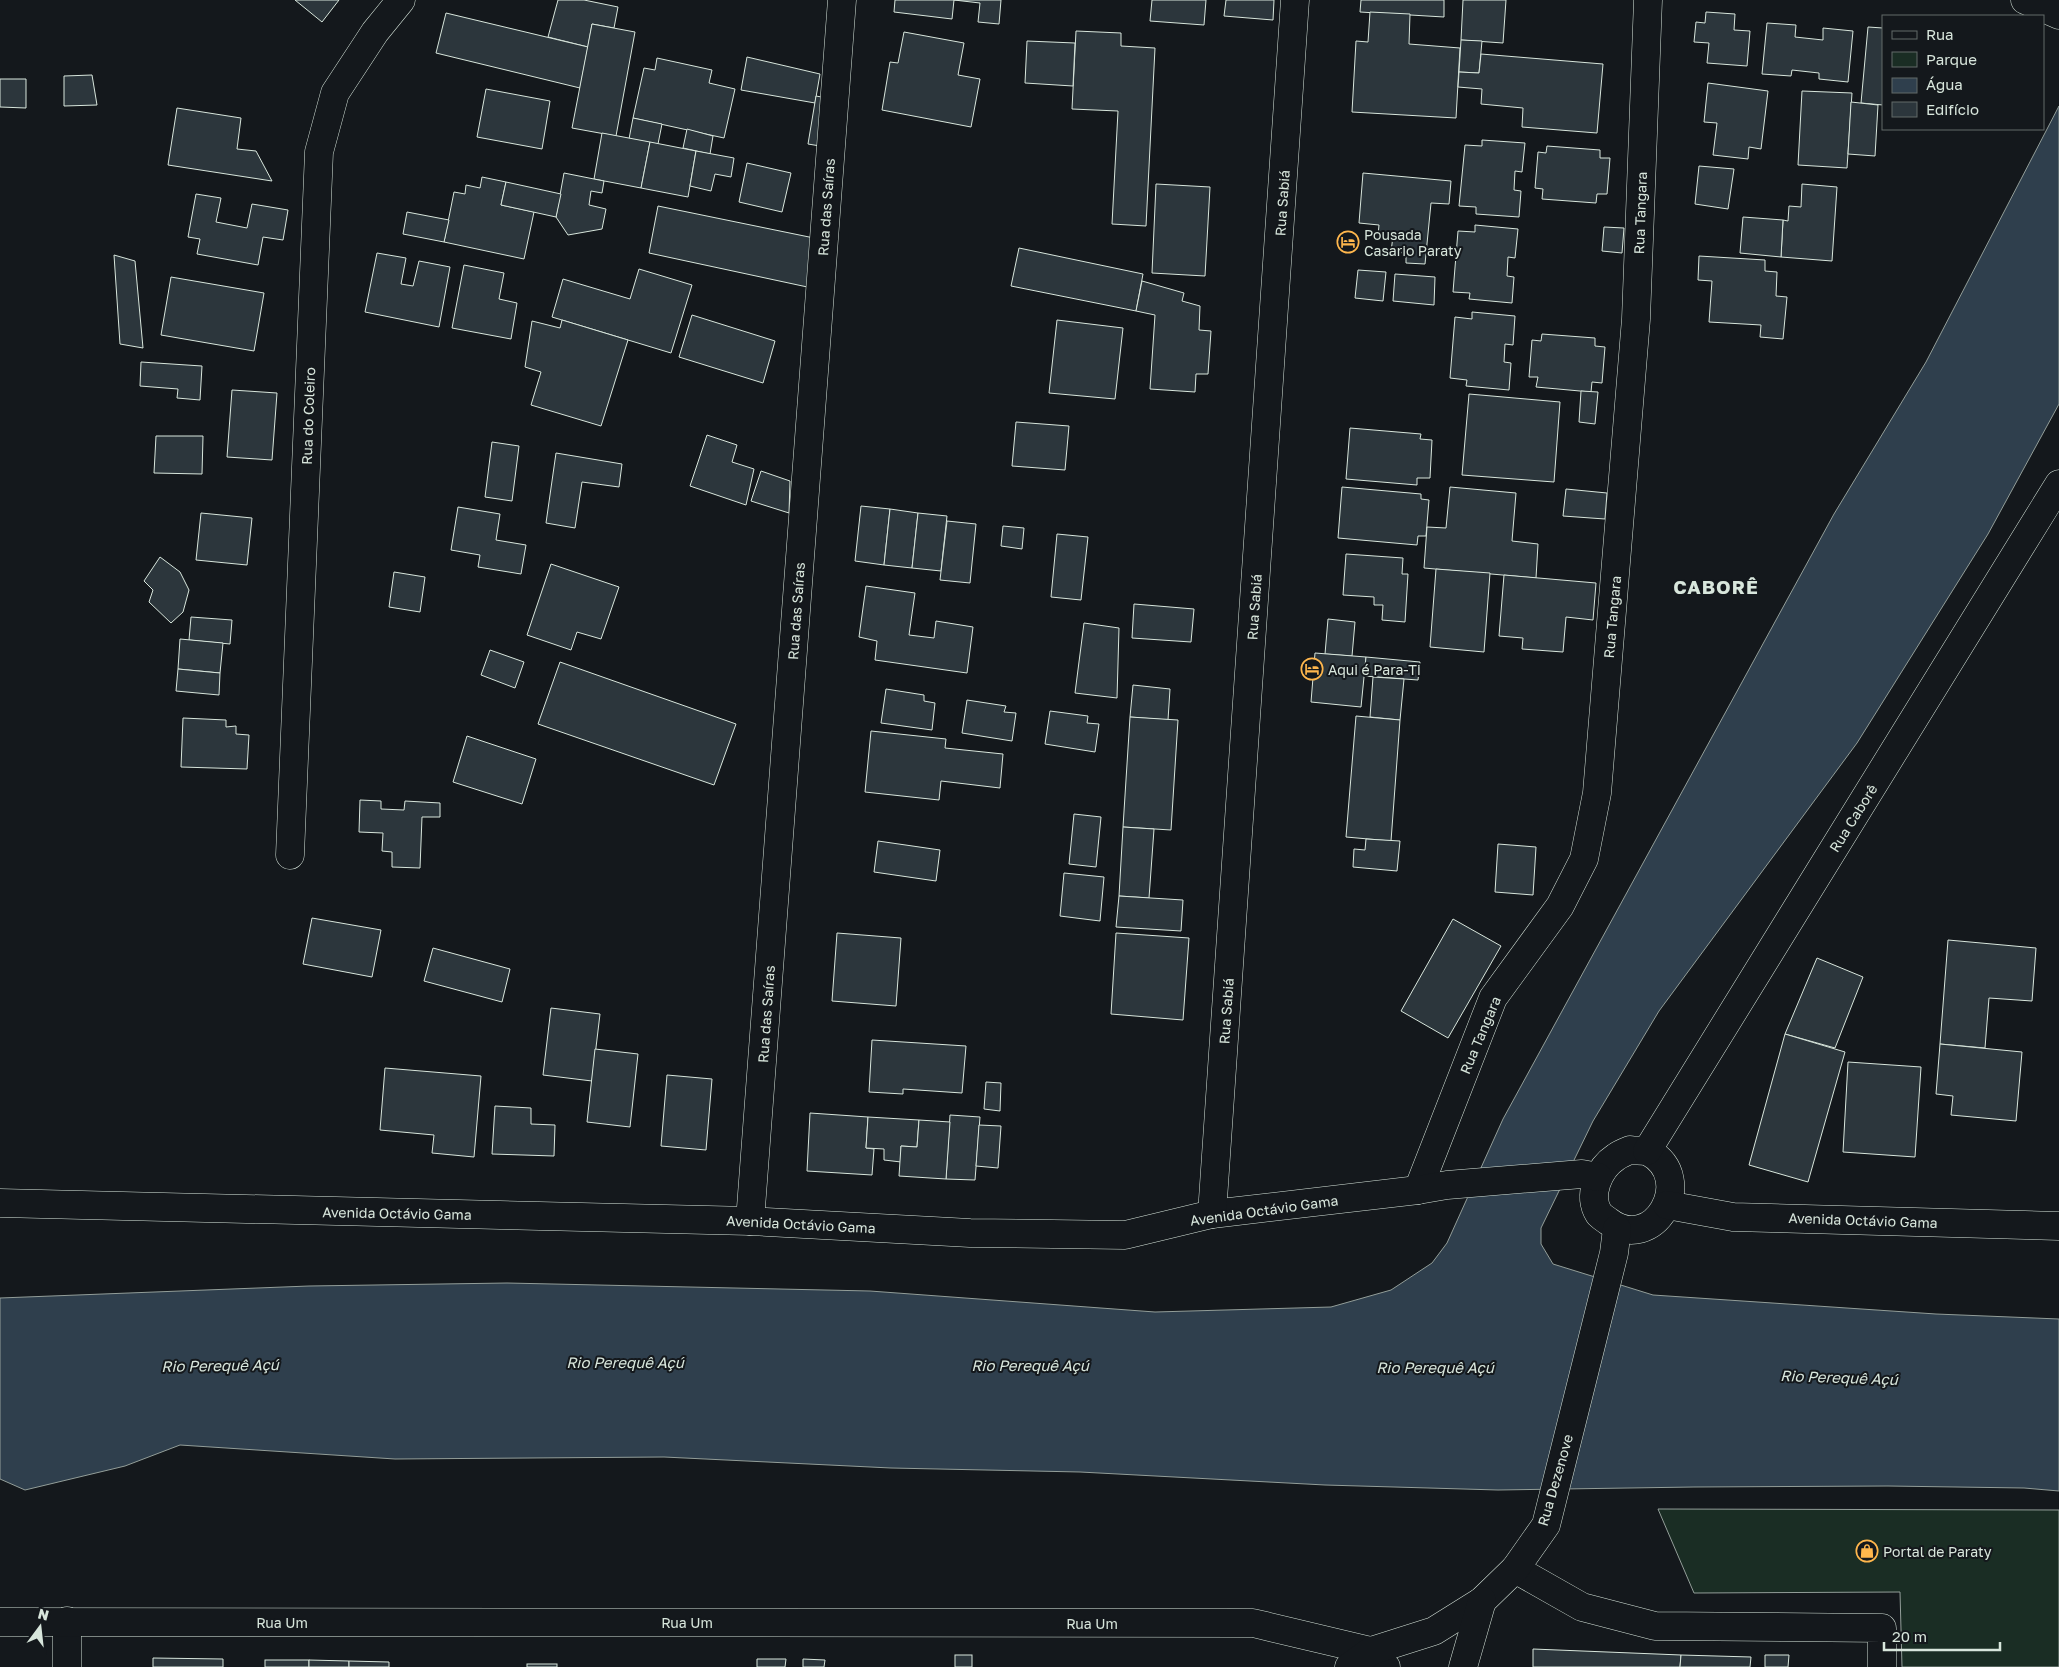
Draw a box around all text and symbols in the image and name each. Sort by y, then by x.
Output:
legend [1882,15,2044,130]
text: Rua [1926,25,1953,43]
text: Parque [1926,50,1977,68]
text: Água [1926,75,1963,93]
text: Edifício [1926,100,1979,118]
street label: Rua das Saíras [814,158,838,256]
street label: Rua Sabiá [1271,169,1293,237]
street label: Rua Tangara [1630,171,1650,255]
place label: Pousada Casario Paraty [1364,226,1462,259]
hotel icon: Pousada Casario Paraty [1336,230,1360,254]
street label: Rua do Coleiro [298,367,318,465]
street label: Rua das Saíras [784,562,808,660]
street label: Rua Sabiá [1243,573,1265,641]
street label: Rua Tangara [1600,575,1624,659]
district label: CABORÊ [1673,575,1759,598]
hotel icon: Aqui é Para-Ti [1300,657,1324,681]
place label: Aqui é Para-Ti [1328,661,1421,678]
street label: Rua Caborê [1825,781,1881,855]
street label: Rua das Saíras [754,965,778,1063]
street label: Rua Sabiá [1215,977,1237,1045]
street label: Rua Tangara [1456,994,1504,1076]
street label: Avenida Octávio Gama [1189,1191,1339,1229]
street label: Avenida Octávio Gama [322,1203,472,1223]
street label: Avenida Octávio Gama [1788,1209,1938,1231]
street label: Avenida Octávio Gama [726,1212,876,1236]
water label: Rio Perequê Açú [566,1353,686,1372]
water label: Rio Perequê Açú [161,1355,281,1376]
water label: Rio Perequê Açú [971,1356,1091,1375]
water label: Rio Perequê Açú [1376,1358,1496,1377]
water label: Rio Perequê Açú [1780,1366,1900,1389]
street label: Rua Dezenove [1534,1432,1576,1528]
shop icon: Portal de Paraty [1855,1539,1879,1563]
place label: Portal de Paraty [1883,1543,1992,1560]
north arrow [15,1602,65,1652]
text: N [36,1604,51,1624]
street label: Rua Um [256,1614,308,1631]
street label: Rua Um [661,1614,713,1631]
street label: Rua Um [1066,1615,1118,1632]
scale bar [1884,1620,2000,1652]
text: 20 m [1892,1627,1927,1645]

